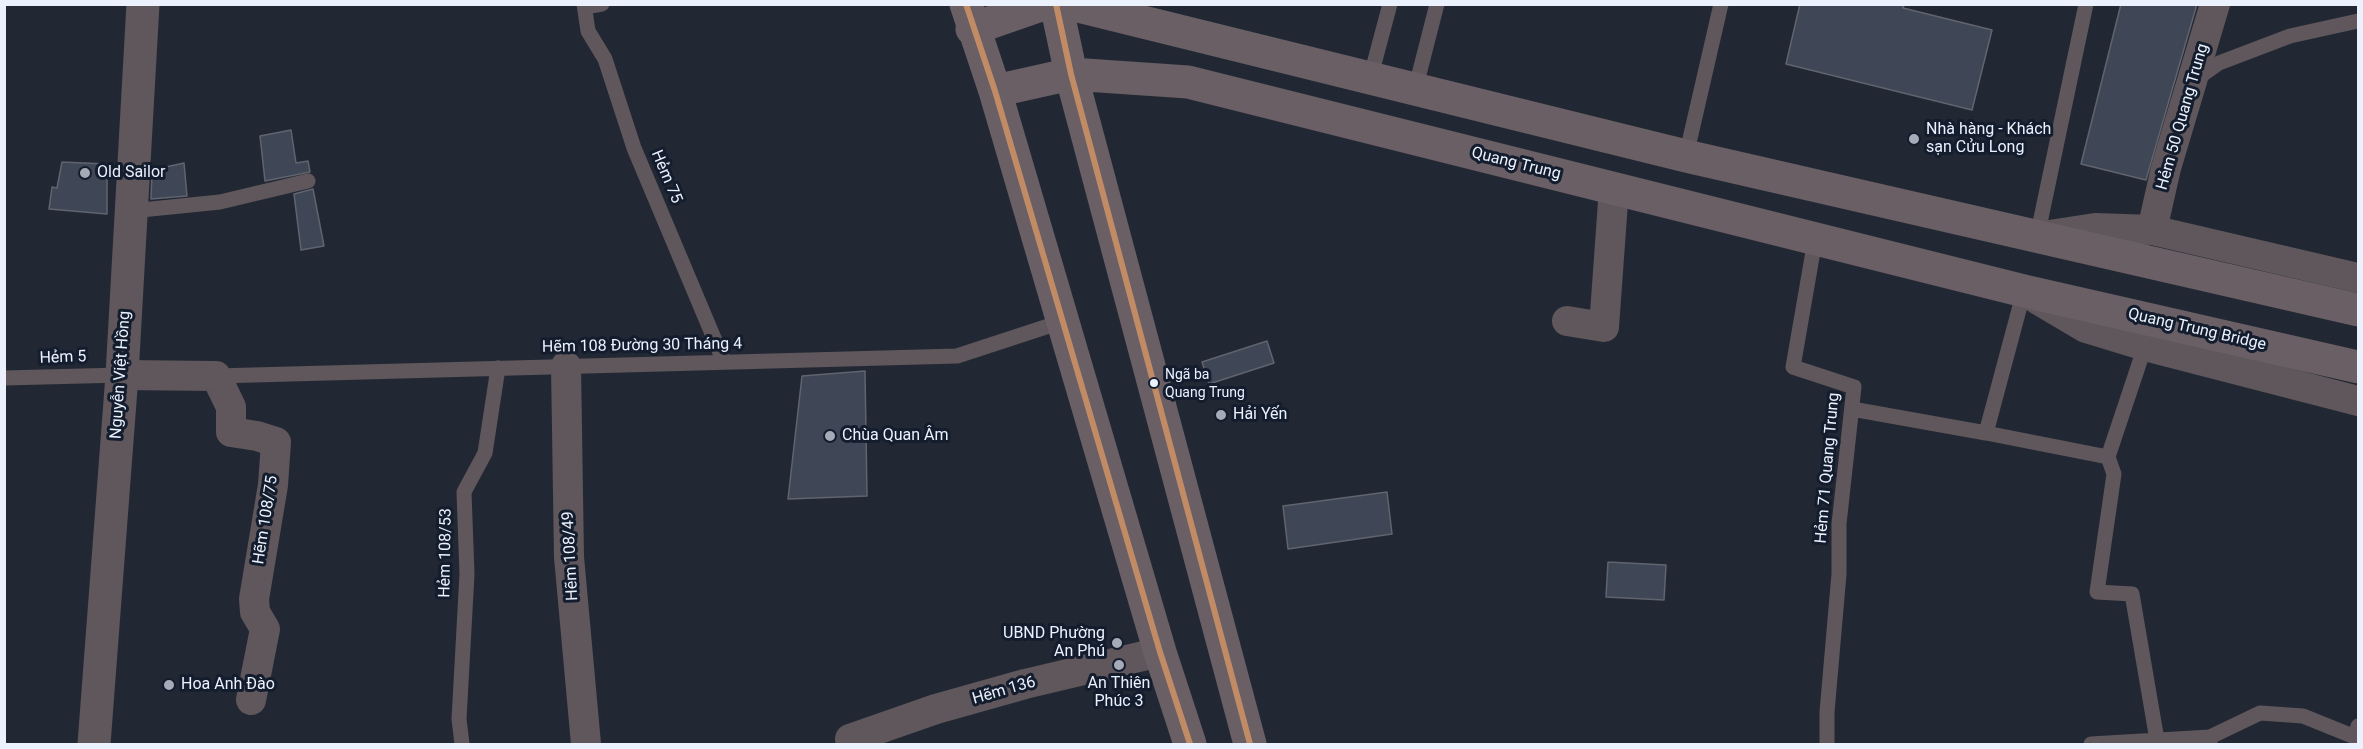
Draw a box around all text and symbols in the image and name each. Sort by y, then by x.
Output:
street label: Hẻm 50 Quang Trung [2153,42,2213,192]
place label: Nhà hàng - Khách sạn Cửu Long [1926,120,2051,158]
marker: Nhà hàng - Khách sạn Cửu Long [1907,132,1921,146]
street label: Quang Trung [1469,144,1563,184]
street label: Hẻm 75 [646,148,686,206]
place label: Old Sailor [97,163,165,183]
marker: Old Sailor [78,166,92,180]
street label: Quang Trung Bridge [2126,305,2268,355]
street label: Nguyễn Việt Hồng [107,310,135,440]
street label: Hẽm 108 Đường 30 Tháng 4 [542,335,742,357]
street label: Hẻm 5 [39,348,87,368]
place label: Ngã ba Quang Trung [1165,367,1245,400]
marker: Ngã ba Quang Trung [1148,377,1160,389]
street label: Hẻm 71 Quang Trung [1812,392,1844,544]
place label: Hải Yến [1233,405,1287,425]
marker: Hải Yến [1214,408,1228,422]
place label: Chùa Quan Âm [842,426,949,446]
marker: Chùa Quan Âm [823,429,837,443]
street label: Hẽm 108/75 [250,474,282,566]
street label: Hẻm 108/53 [436,508,456,598]
street label: Hẽm 108/49 [559,511,583,601]
place label: UBND Phường An Phú [1003,624,1105,662]
marker: UBND Phường An Phú [1110,636,1124,650]
marker: An Thiên Phúc 3 [1112,658,1126,672]
street label: Hẽm 136 [970,673,1038,709]
place label: An Thiên Phúc 3 [1088,674,1150,712]
place label: Hoa Anh Đào [181,675,275,695]
marker: Hoa Anh Đào [162,678,176,692]

